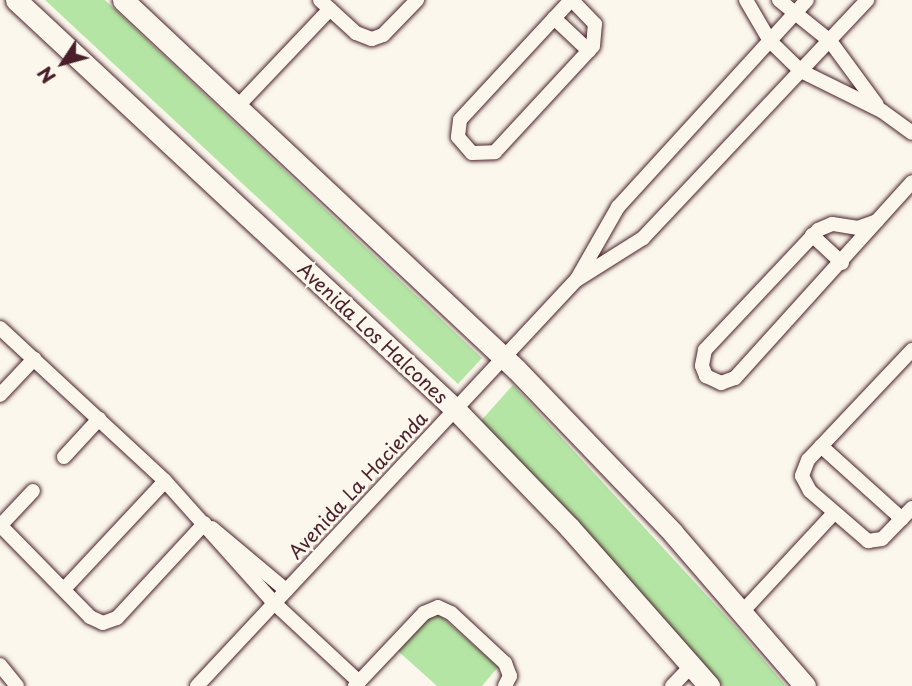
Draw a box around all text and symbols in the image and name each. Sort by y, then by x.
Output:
north arrow [28,28,98,98]
text: N [30,61,62,90]
street label: Avenida Los Halcones [293,257,453,409]
street label: Avenida La Hacienda [284,407,432,563]

